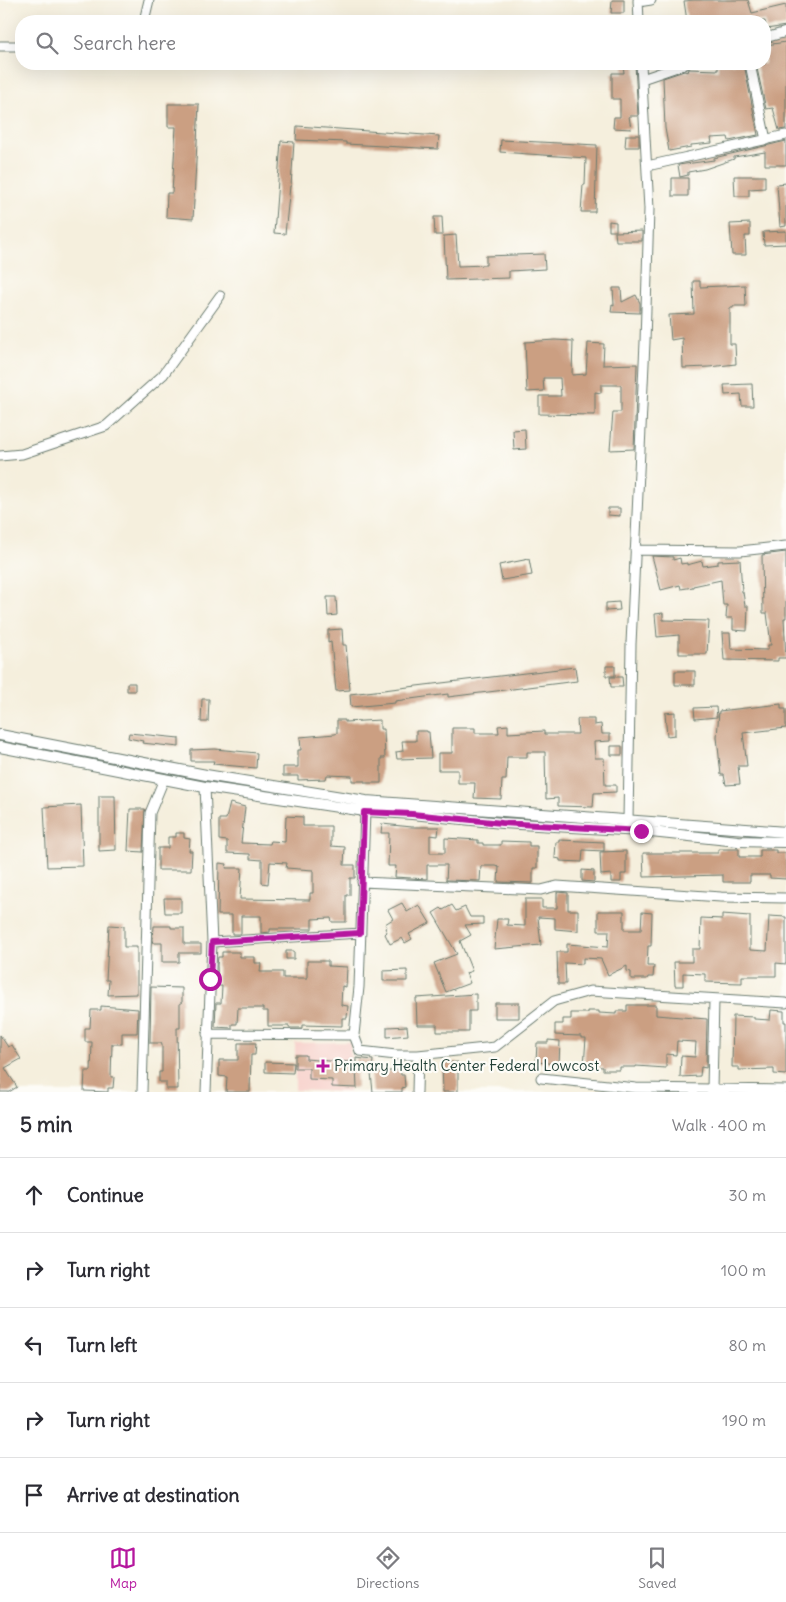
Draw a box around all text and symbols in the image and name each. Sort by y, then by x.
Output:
search box [15,15,771,70]
icon: search [33,29,61,57]
text: Search here [73,31,176,55]
route end [630,820,653,843]
route start [199,968,222,991]
place label: Primary Health Center Federal Lowcost [334,1056,599,1075]
marker: Primary Health Center Federal Lowcost [316,1059,330,1073]
text: 5 min [20,1111,72,1138]
text: Walk · 400 m [672,1115,766,1135]
icon: ahead [20,1181,48,1209]
text: Continue [67,1183,144,1207]
text: 30 m [729,1185,766,1205]
icon: right [20,1256,48,1284]
text: Turn right [67,1258,150,1282]
text: 100 m [721,1260,766,1280]
icon: left [20,1331,48,1359]
text: Turn left [67,1333,137,1357]
text: 80 m [728,1335,766,1355]
icon: right [20,1406,48,1434]
text: Turn right [67,1408,150,1432]
text: 190 m [722,1410,766,1430]
icon: arrive [20,1481,48,1509]
text: Arrive at destination [67,1483,240,1507]
tab: Map [109,1544,137,1592]
tab: Directions [356,1544,419,1592]
tab: Saved [638,1544,677,1592]

